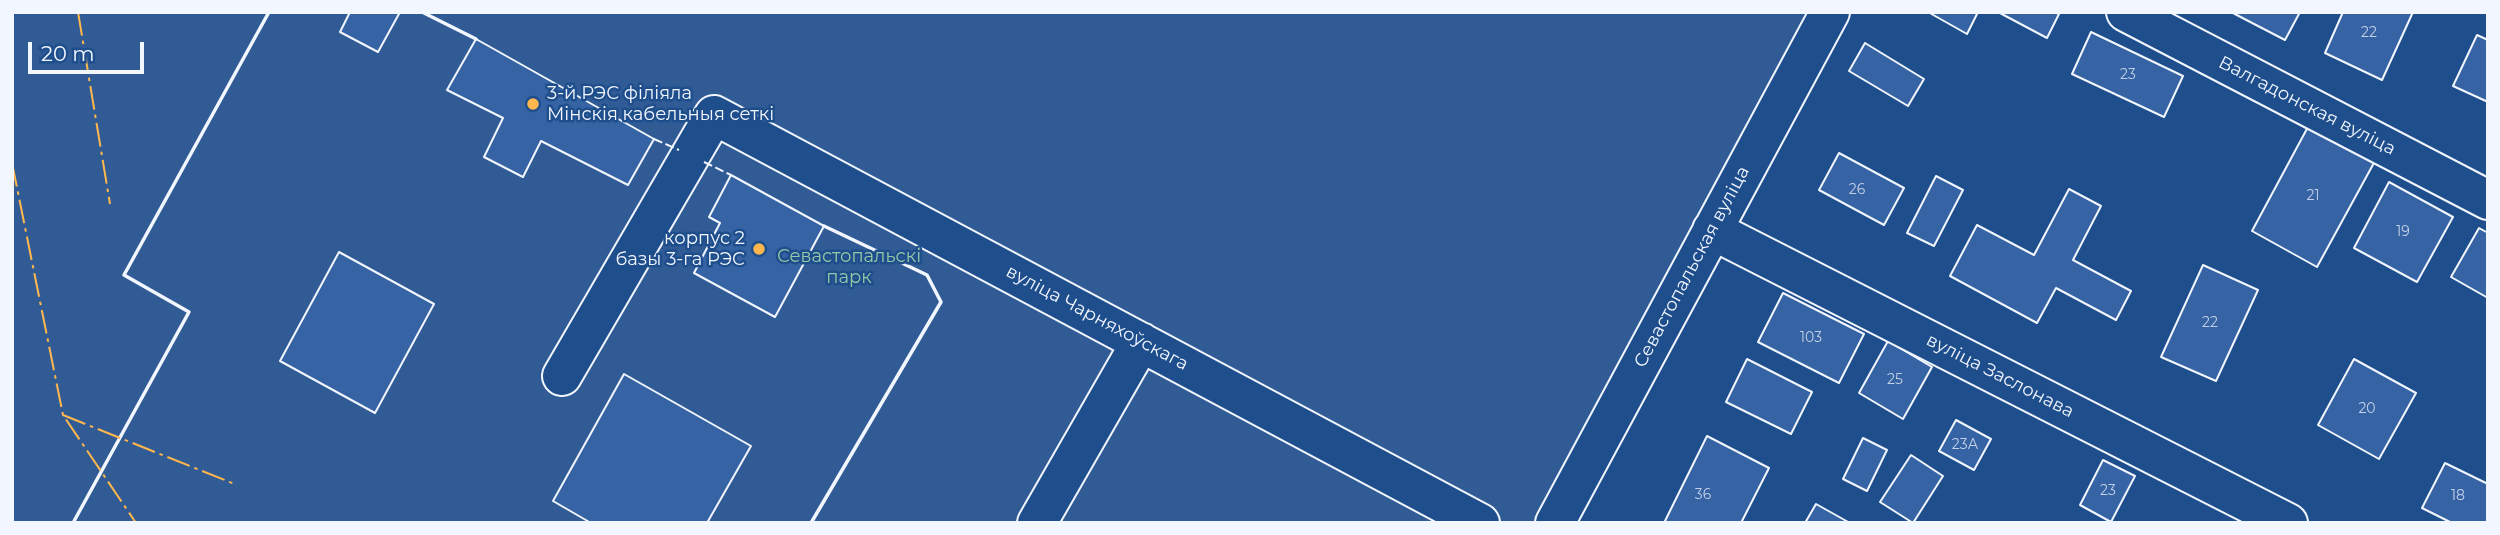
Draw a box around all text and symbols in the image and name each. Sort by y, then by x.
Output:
house number: 22 [2361,25,2377,41]
scale bar [32,28,147,72]
text: 20 m [41,41,95,66]
street label: Валгадонская вуліца [2215,52,2399,160]
house number: 23 [2120,67,2136,83]
place label: 3-й РЭС філіяла Мінскія кабельныя сеткі [547,83,774,126]
marker: 3-й РЭС філіяла Мінскія кабельныя сеткі [525,96,541,112]
street label: Севастопальская вуліца [1630,163,1754,371]
house number: 26 [1849,182,1865,198]
house number: 21 [2306,188,2320,204]
house number: 19 [2396,224,2410,240]
place label: корпус 2 базы 3-га РЭС [615,228,745,270]
marker: корпус 2 базы 3-га РЭС [751,241,767,257]
park label: Севастопальскі парк [777,246,921,288]
street label: вуліца Чарняхоўскага [1002,261,1192,375]
house number: 22 [2202,315,2218,331]
street label: вуліца Заслонава [1923,329,2077,423]
house number: 103 [1800,330,1822,346]
house number: 25 [1887,372,1903,388]
house number: 20 [2358,401,2376,417]
house number: 23А [1952,437,1978,453]
house number: 23 [2100,483,2116,499]
house number: 36 [1695,487,1711,503]
house number: 18 [2451,488,2465,504]

